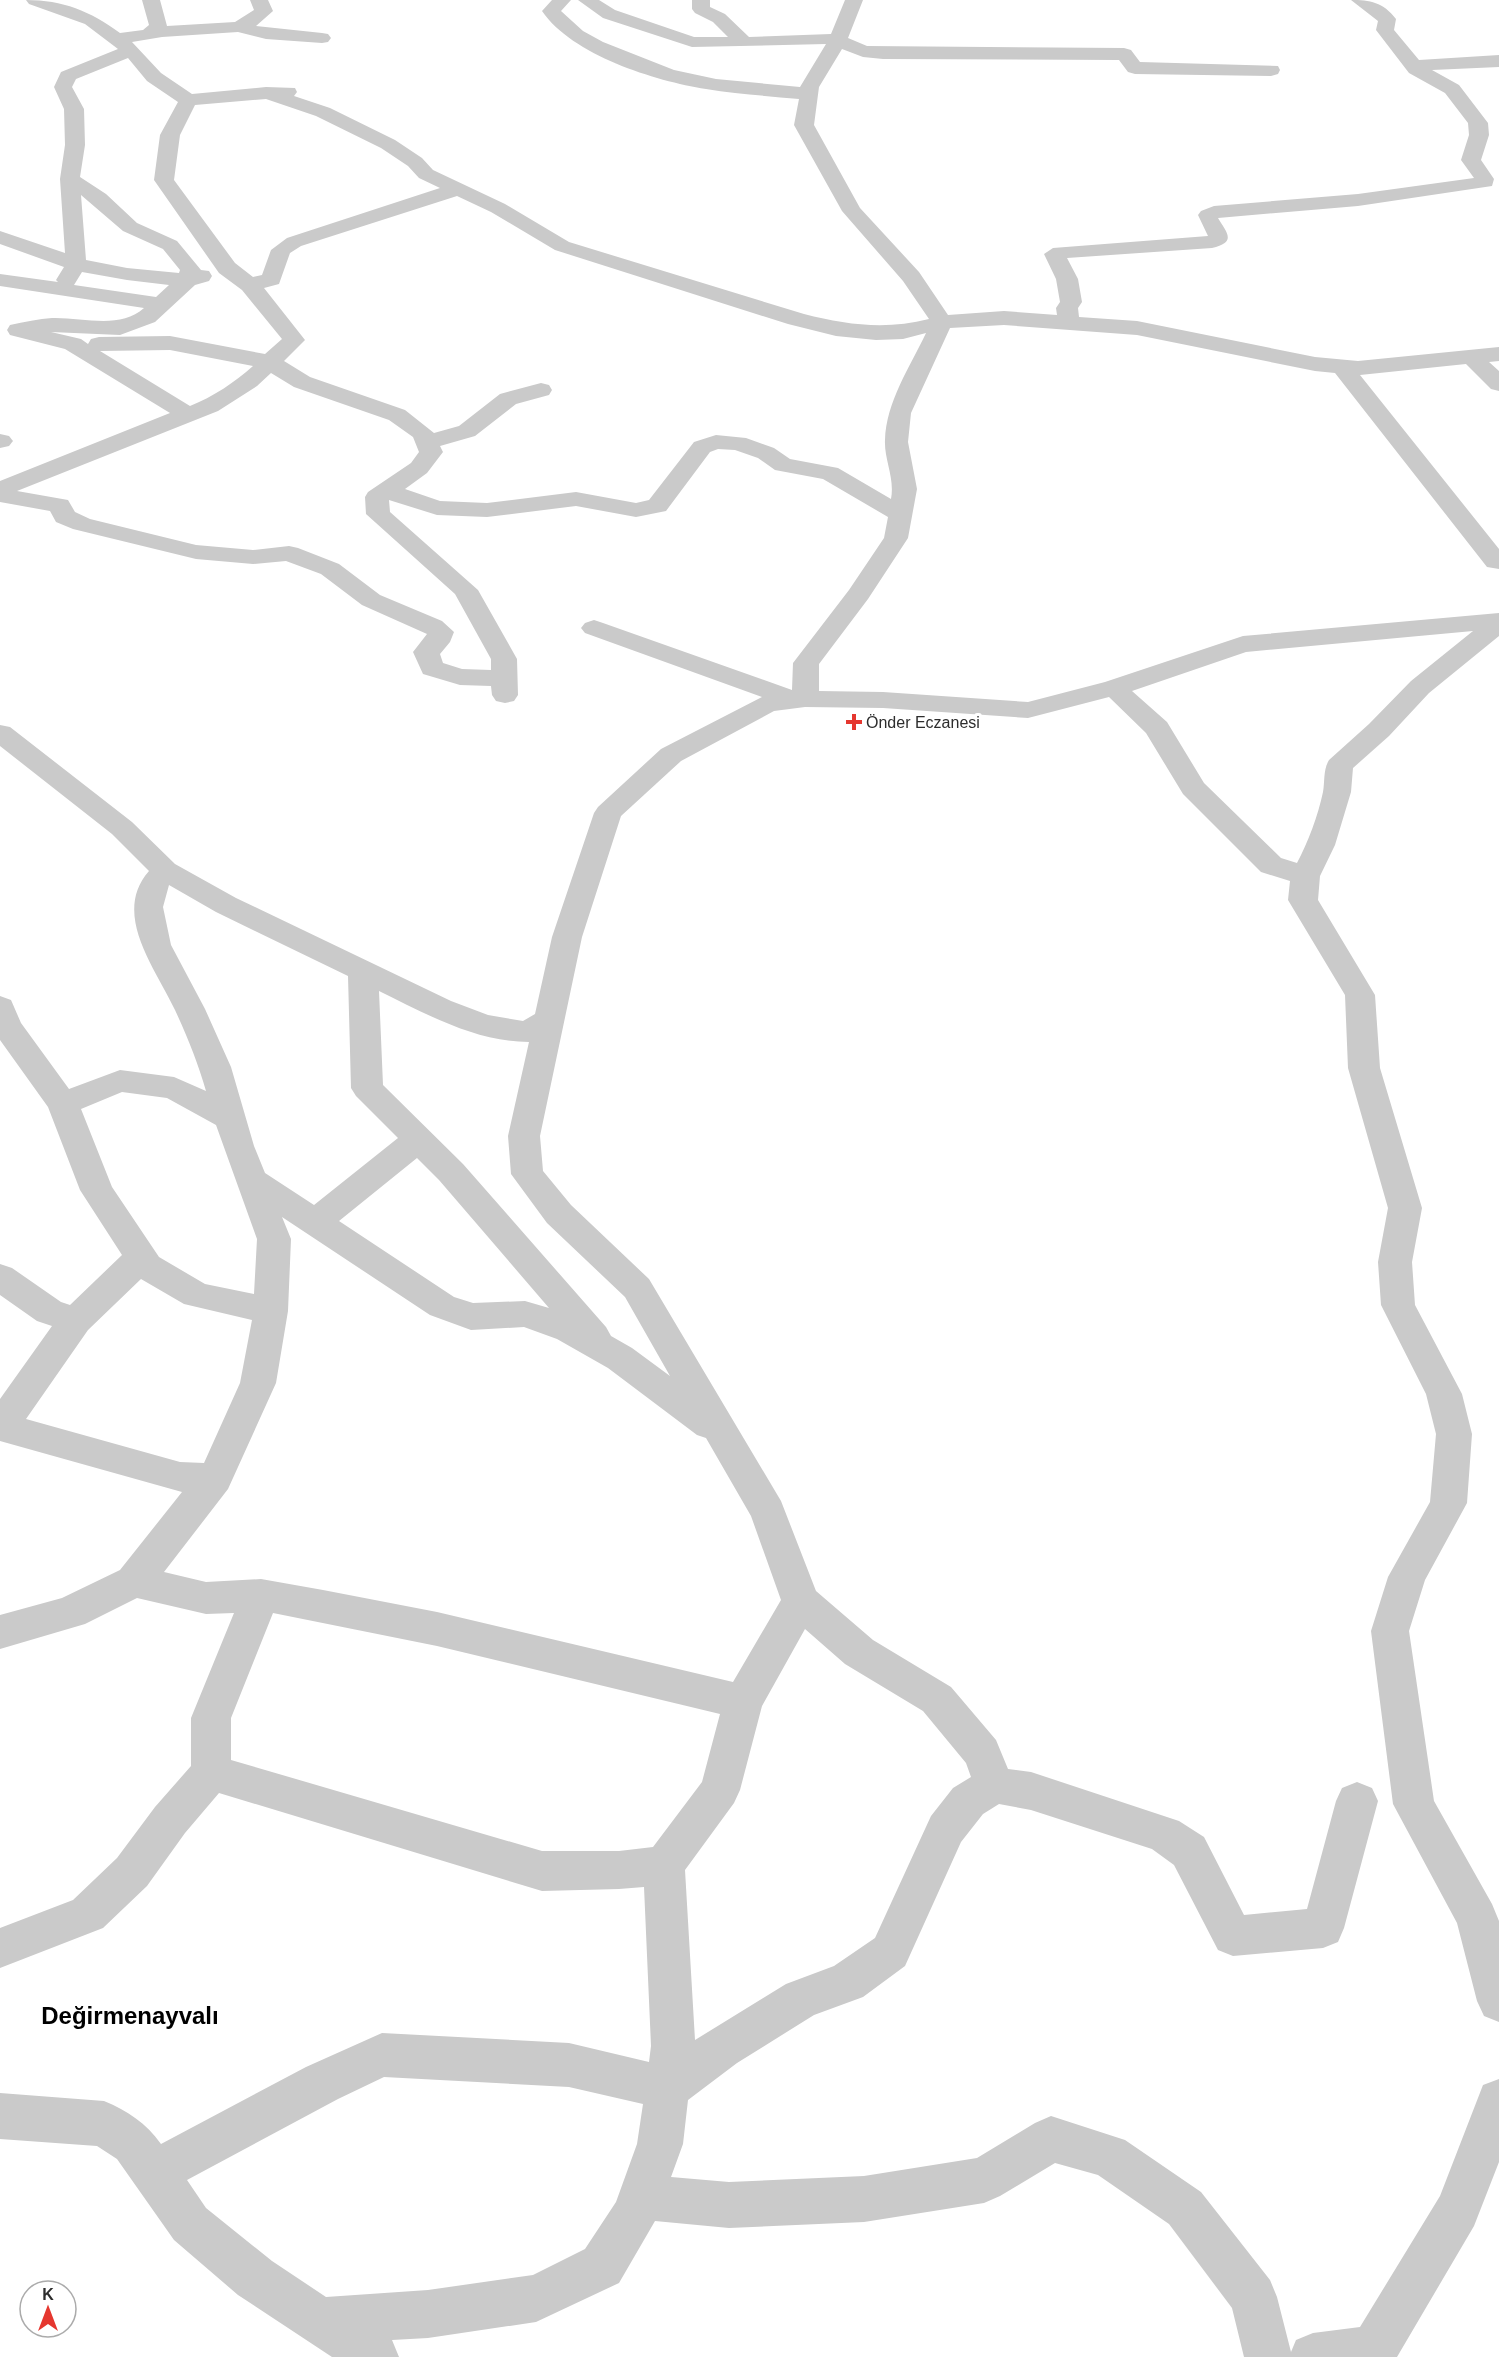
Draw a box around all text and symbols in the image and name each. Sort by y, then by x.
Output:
place label: Önder Eczanesi [866,714,980,731]
marker: Önder Eczanesi [847,715,861,729]
district label: Değirmenayvalı [41,2002,219,2029]
north arrow [18,2279,78,2339]
text: K [42,2286,54,2303]

